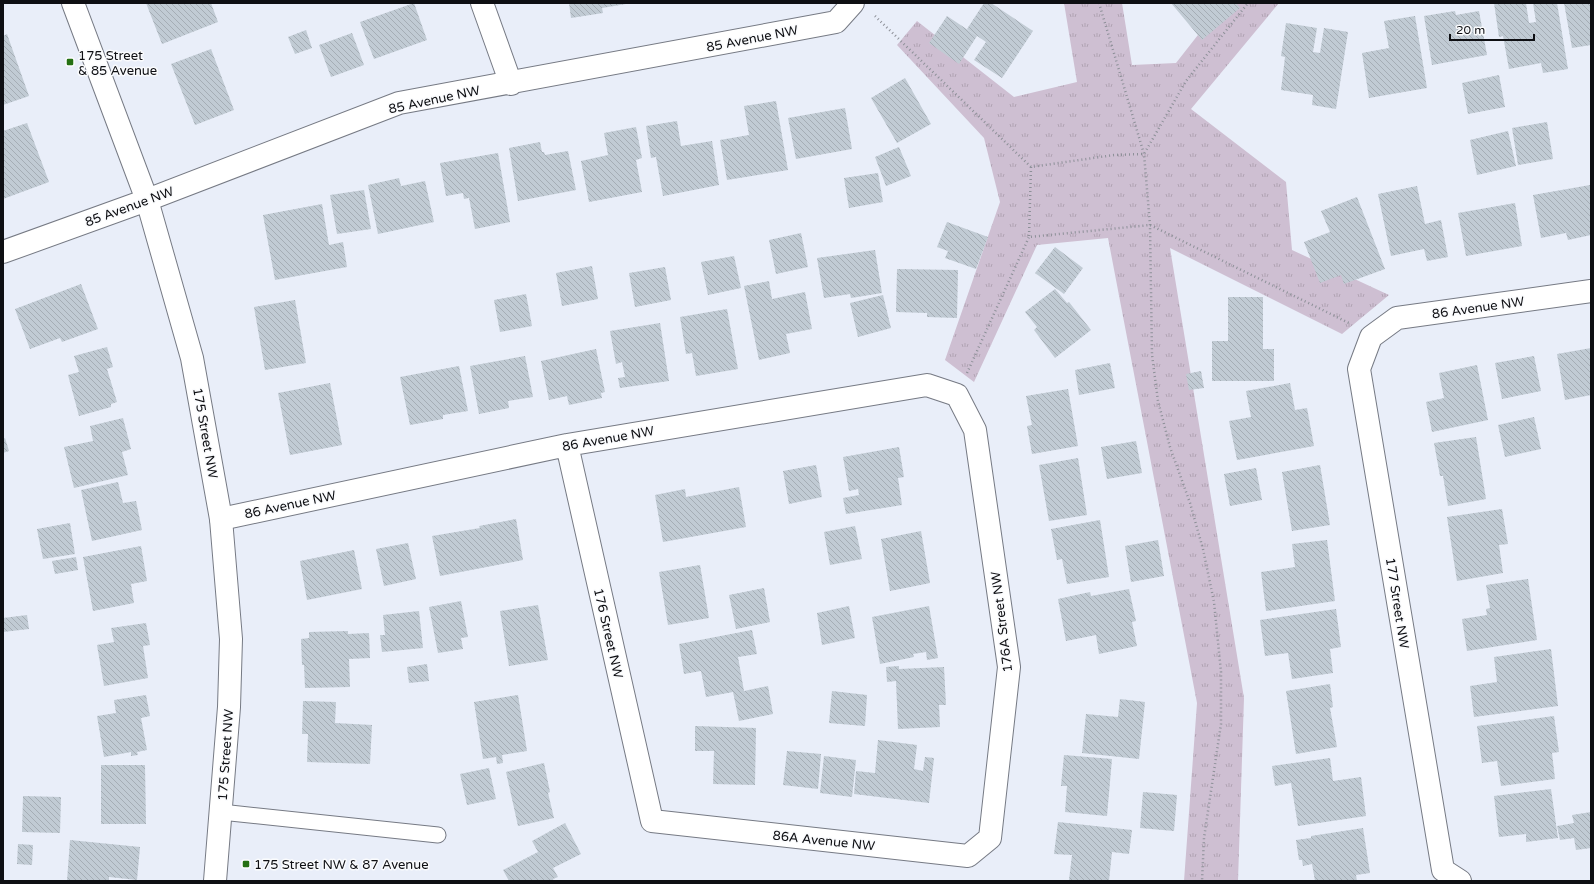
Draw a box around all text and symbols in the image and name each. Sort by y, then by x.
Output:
scale bar [1450,16,1534,42]
street label: 85 Avenue NW [705,22,799,56]
text: 20 m [1456,23,1485,37]
place label: 175 Street & 85 Avenue [78,48,157,79]
marker: 175 Street & 85 Avenue [65,57,75,67]
street label: 85 Avenue NW [387,82,481,117]
street label: 85 Avenue NW [83,183,176,230]
street label: 86 Avenue NW [1431,294,1525,322]
street label: 175 Street NW [189,386,221,480]
street label: 86 Avenue NW [561,423,655,455]
street label: 86 Avenue NW [243,487,337,522]
street label: 177 Street NW [1382,556,1412,650]
street label: 176A Street NW [988,570,1016,673]
street label: 176 Street NW [590,587,626,680]
street label: 175 Street NW [215,709,237,802]
street label: 86A Avenue NW [772,828,876,854]
place label: 175 Street NW & 87 Avenue [254,857,429,873]
marker: 175 Street NW & 87 Avenue [241,859,251,869]

